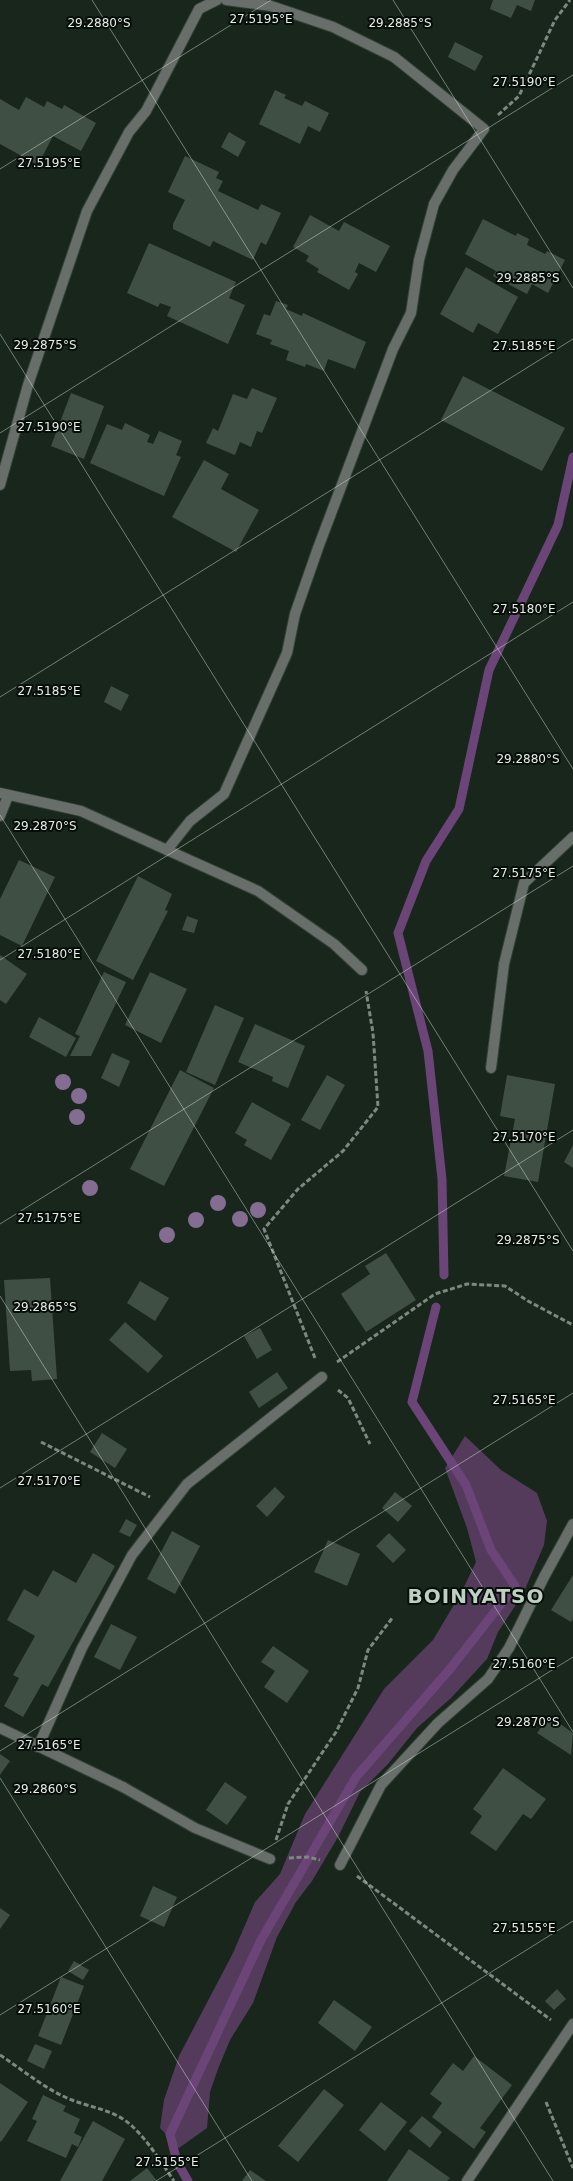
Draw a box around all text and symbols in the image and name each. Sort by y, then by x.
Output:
text: 27.5195°E [229,12,293,26]
text: 29.2880°S [67,16,131,30]
text: 29.2885°S [368,16,432,30]
text: 27.5190°E [492,75,556,89]
text: 27.5195°E [17,156,81,170]
text: 29.2885°S [496,271,560,285]
text: 29.2875°S [13,338,77,352]
text: 27.5185°E [492,339,556,353]
text: 27.5190°E [17,420,81,434]
text: 27.5180°E [492,602,556,616]
text: 27.5185°E [17,684,81,698]
text: 29.2880°S [496,752,560,766]
text: 29.2870°S [13,819,77,833]
text: 27.5175°E [492,866,556,880]
text: 27.5180°E [17,947,81,961]
text: 27.5170°E [492,1130,556,1144]
text: 27.5175°E [17,1211,81,1225]
text: 29.2875°S [496,1233,560,1247]
text: 29.2865°S [13,1300,77,1314]
text: 27.5165°E [492,1393,556,1407]
text: 27.5170°E [17,1474,81,1488]
district label: BOINYATSO [408,1584,544,1608]
text: 27.5160°E [492,1657,556,1671]
text: 29.2870°S [496,1715,560,1729]
text: 27.5165°E [17,1738,81,1752]
text: 29.2860°S [13,1782,77,1796]
text: 27.5155°E [492,1921,556,1935]
text: 27.5160°E [17,2002,81,2016]
text: 27.5155°E [135,2155,199,2169]

